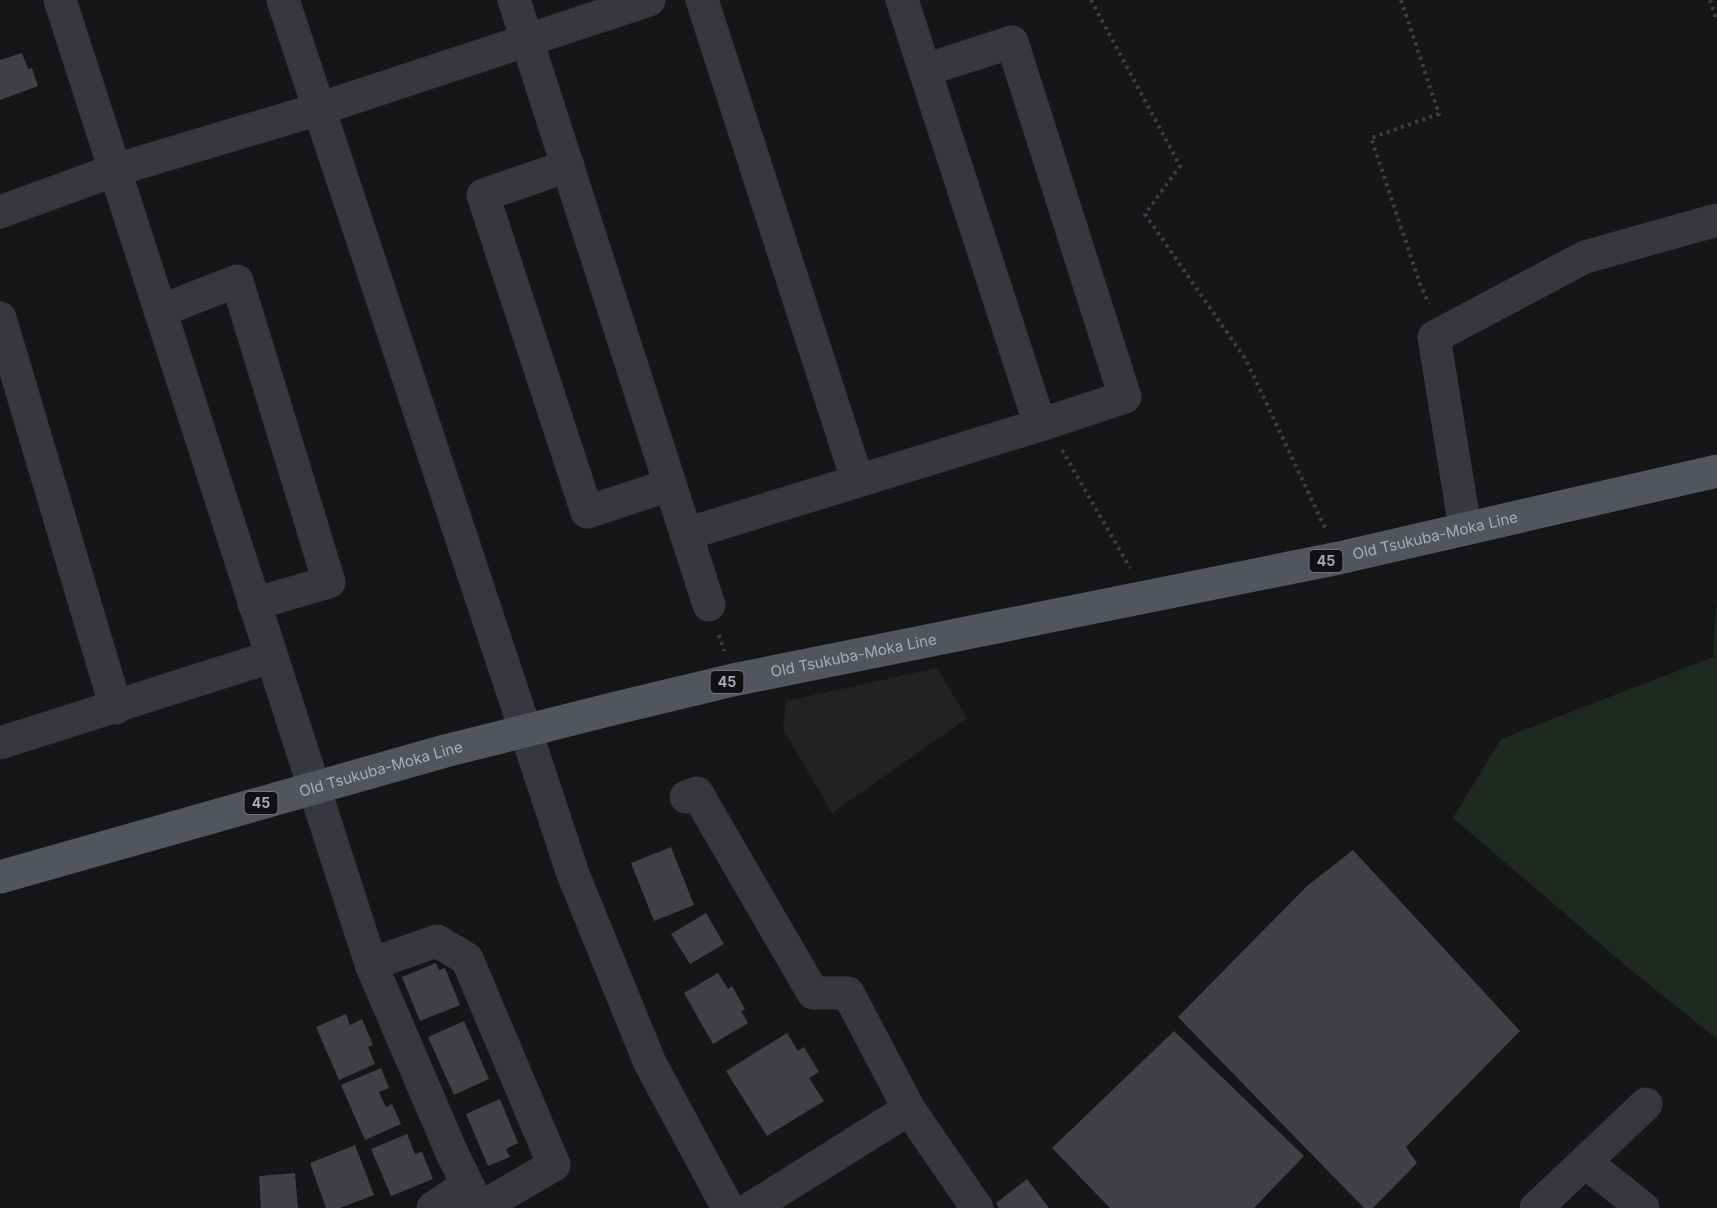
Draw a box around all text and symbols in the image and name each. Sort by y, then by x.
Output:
street label: Old Tsukuba-Moka Line [1351,507,1520,564]
road number: 45 [1310,550,1342,572]
street label: Old Tsukuba-Moka Line [769,629,938,681]
road number: 45 [710,671,744,693]
street label: Old Tsukuba-Moka Line [297,737,465,801]
road number: 45 [244,792,278,814]

